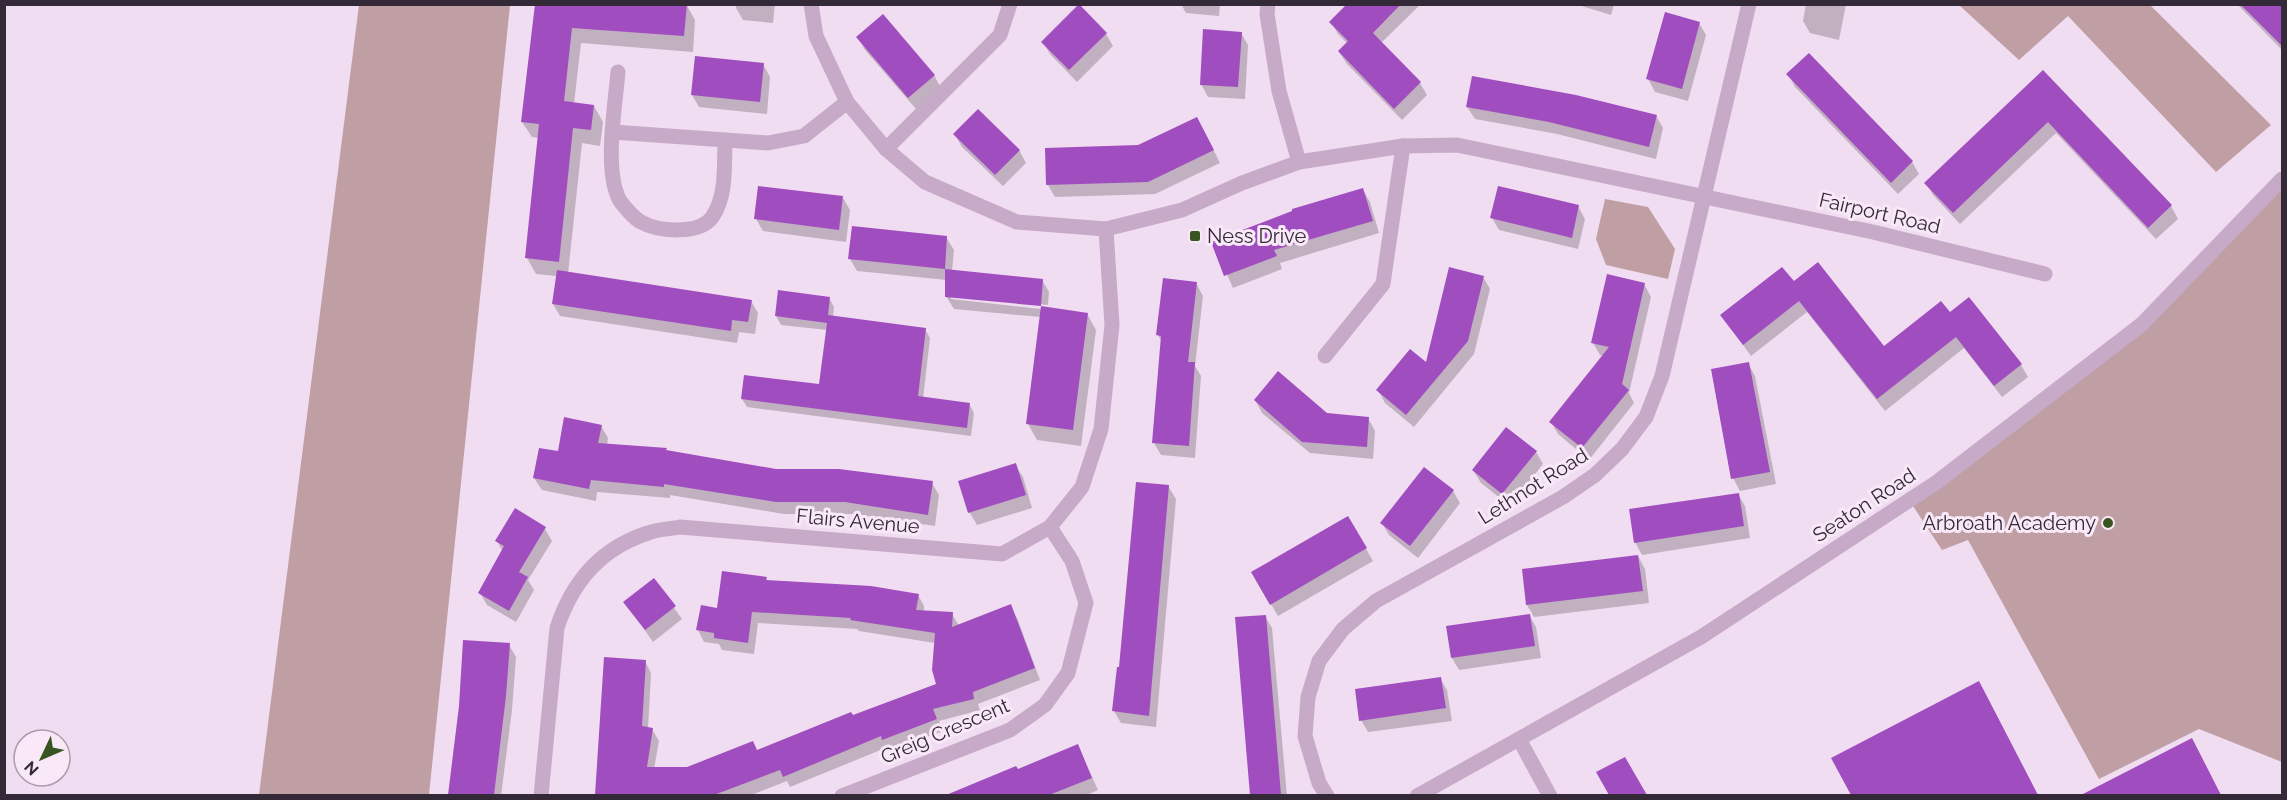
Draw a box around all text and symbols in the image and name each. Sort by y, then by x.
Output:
street label: Fairport Road [1817,187,1943,239]
place label: Ness Drive [1207,224,1306,248]
marker: Ness Drive [1188,229,1202,243]
street label: Lethnot Road [1474,443,1592,529]
street label: Seaton Road [1808,463,1920,547]
street label: Flairs Avenue [795,504,921,538]
place label: Arbroath Academy [1923,511,2096,535]
marker: Arbroath Academy [2101,516,2115,530]
street label: Greig Crescent [877,693,1013,769]
north arrow [12,728,72,788]
text: N [20,757,43,779]

